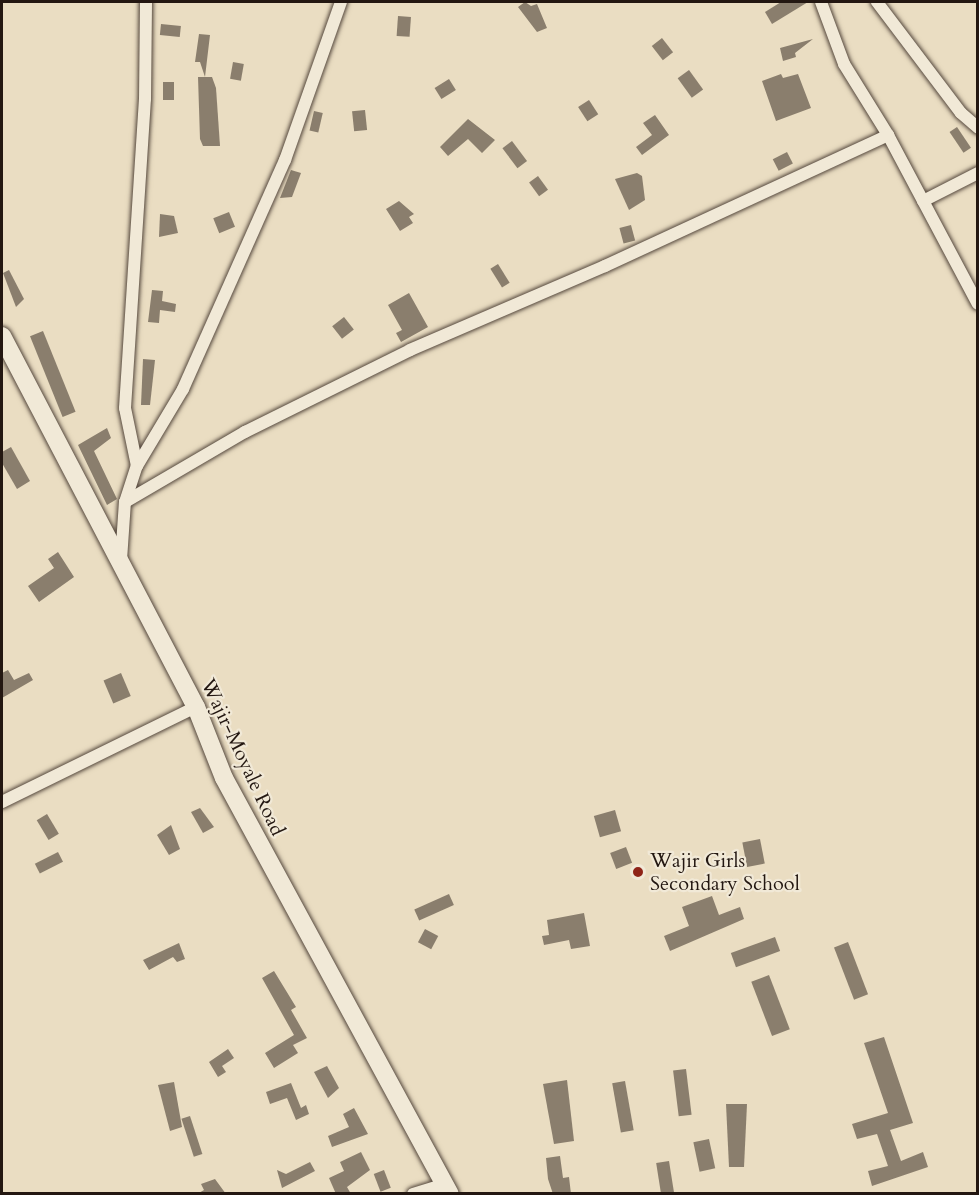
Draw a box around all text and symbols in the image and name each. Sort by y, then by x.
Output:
street label: Wajir-Moyale Road [196,675,290,839]
place label: Wajir Girls Secondary School [650,849,800,896]
marker: Wajir Girls Secondary School [631,865,645,879]

